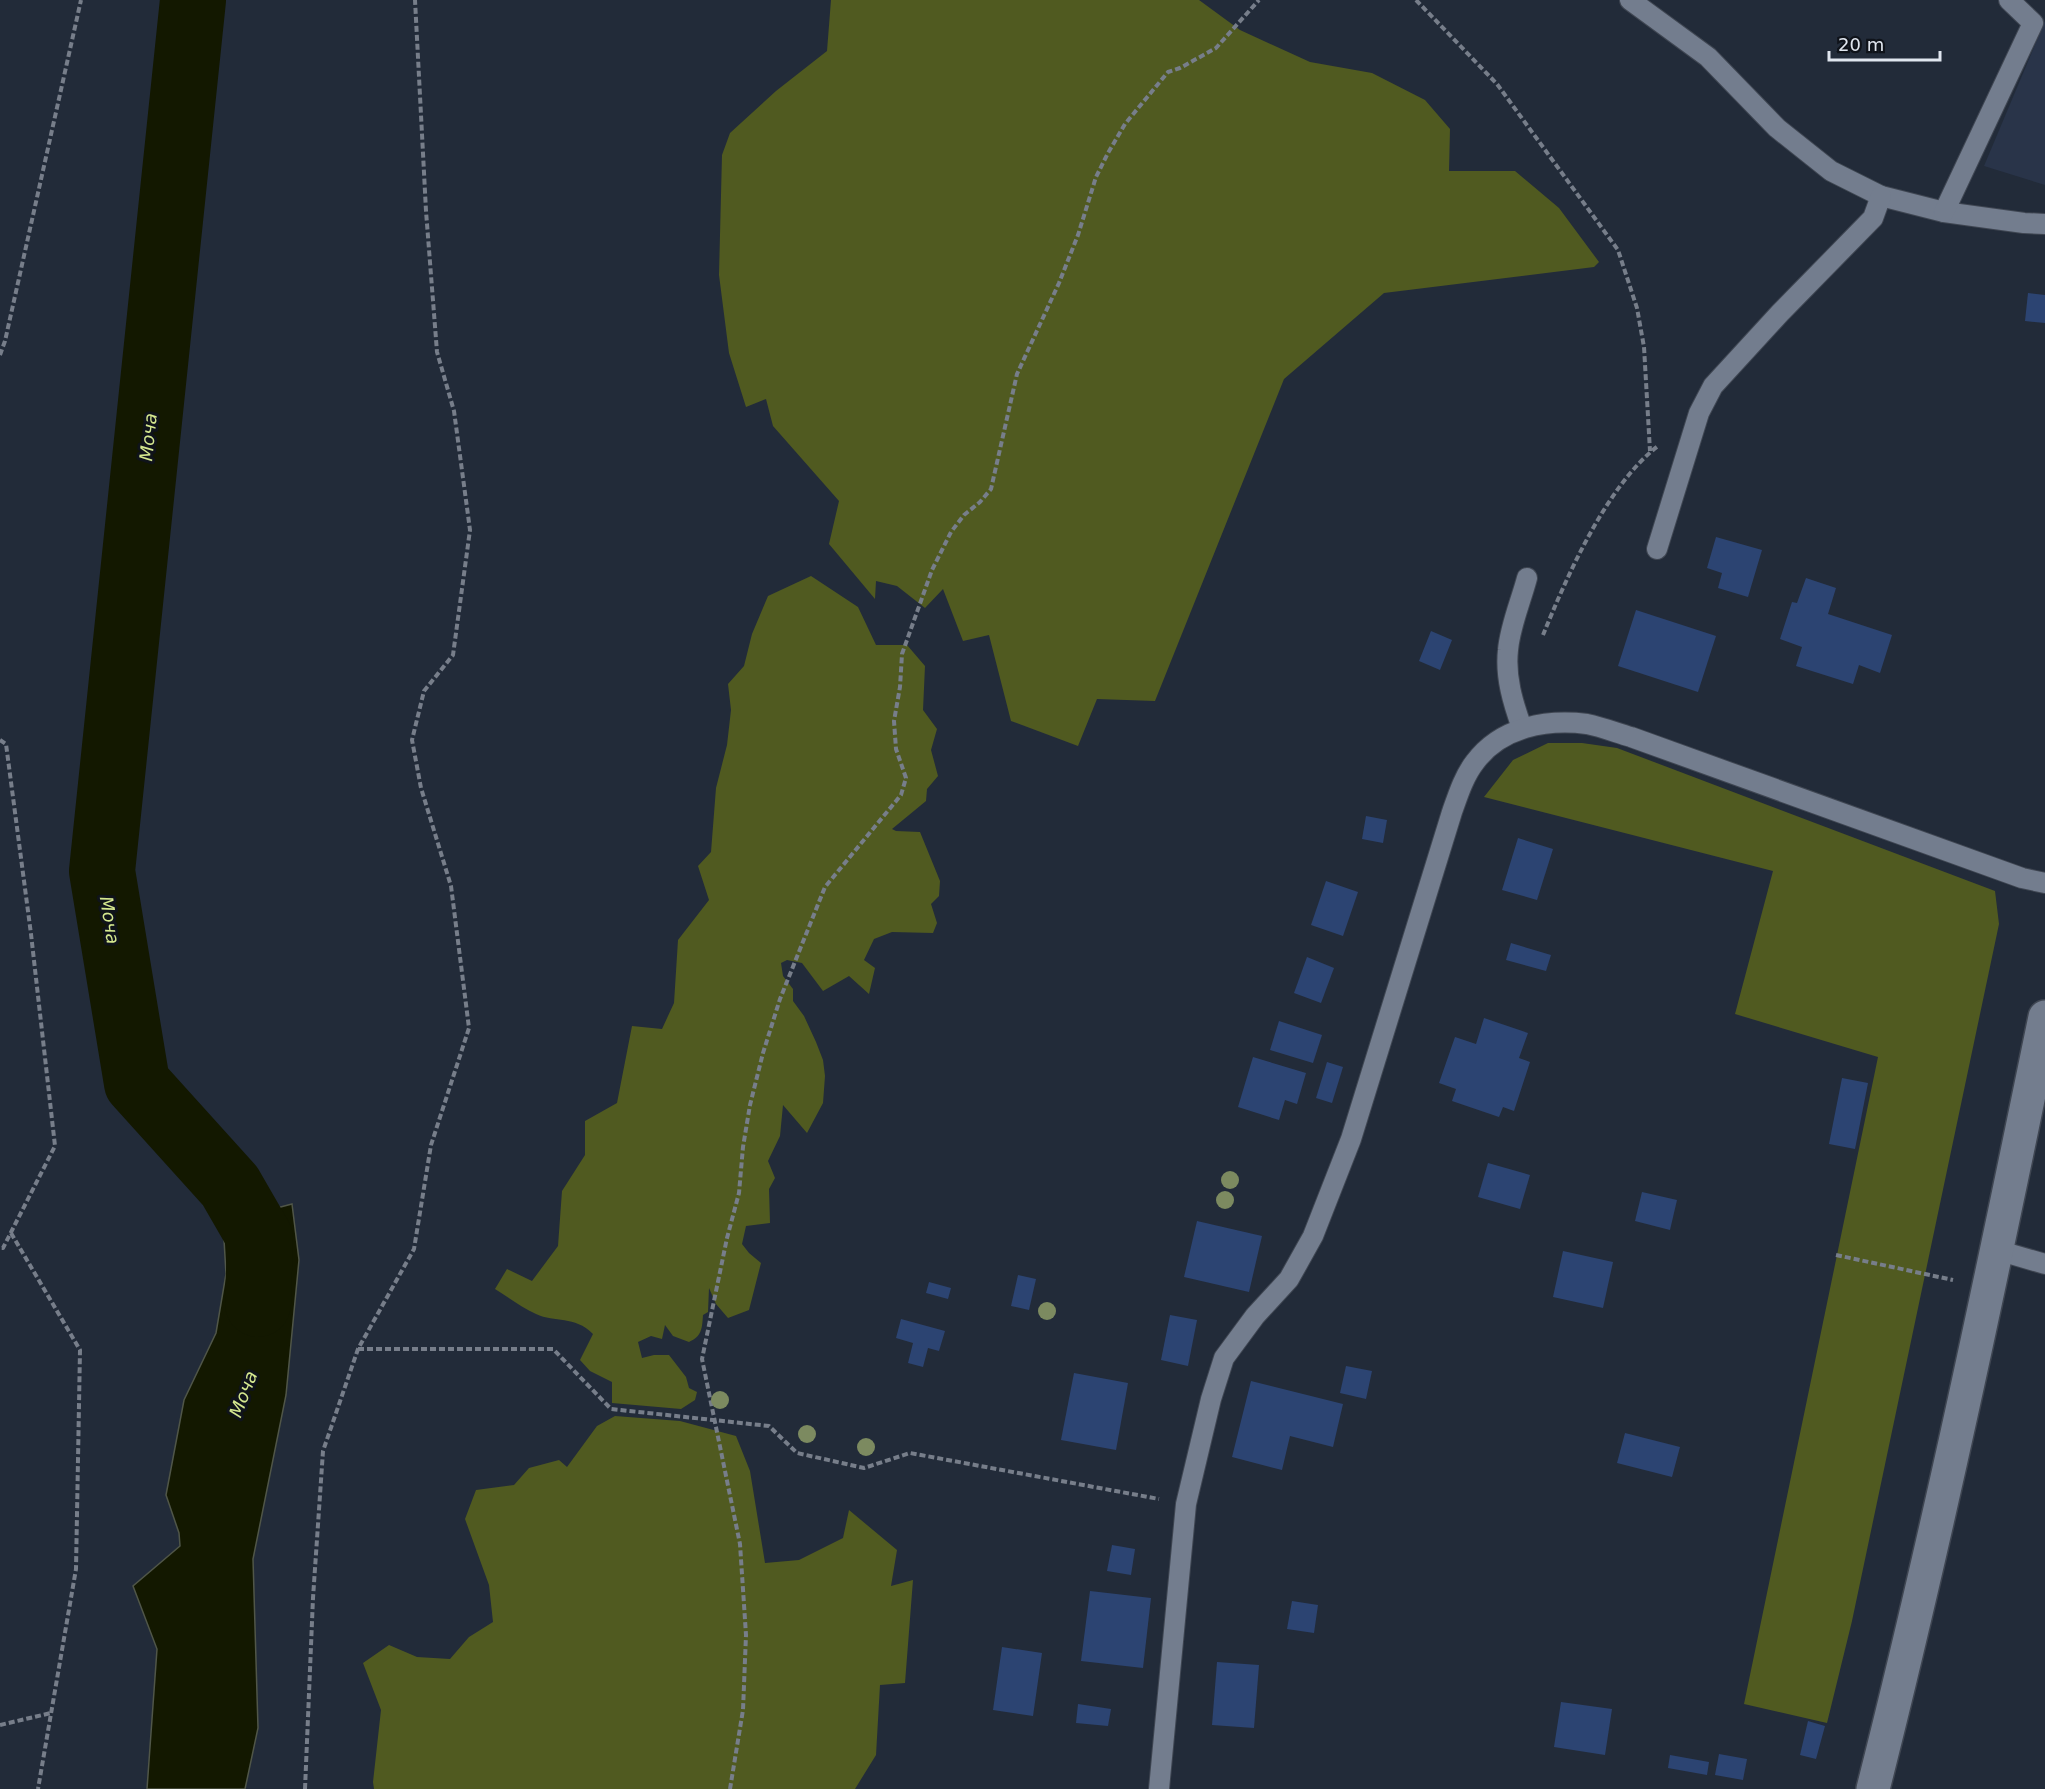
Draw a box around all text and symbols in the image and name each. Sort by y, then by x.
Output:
scale bar [1829,24,1940,62]
text: 20 m [1838,34,1884,55]
water label: Моча [135,412,161,462]
water label: Моча [96,895,124,945]
water label: Моча [225,1368,261,1420]

